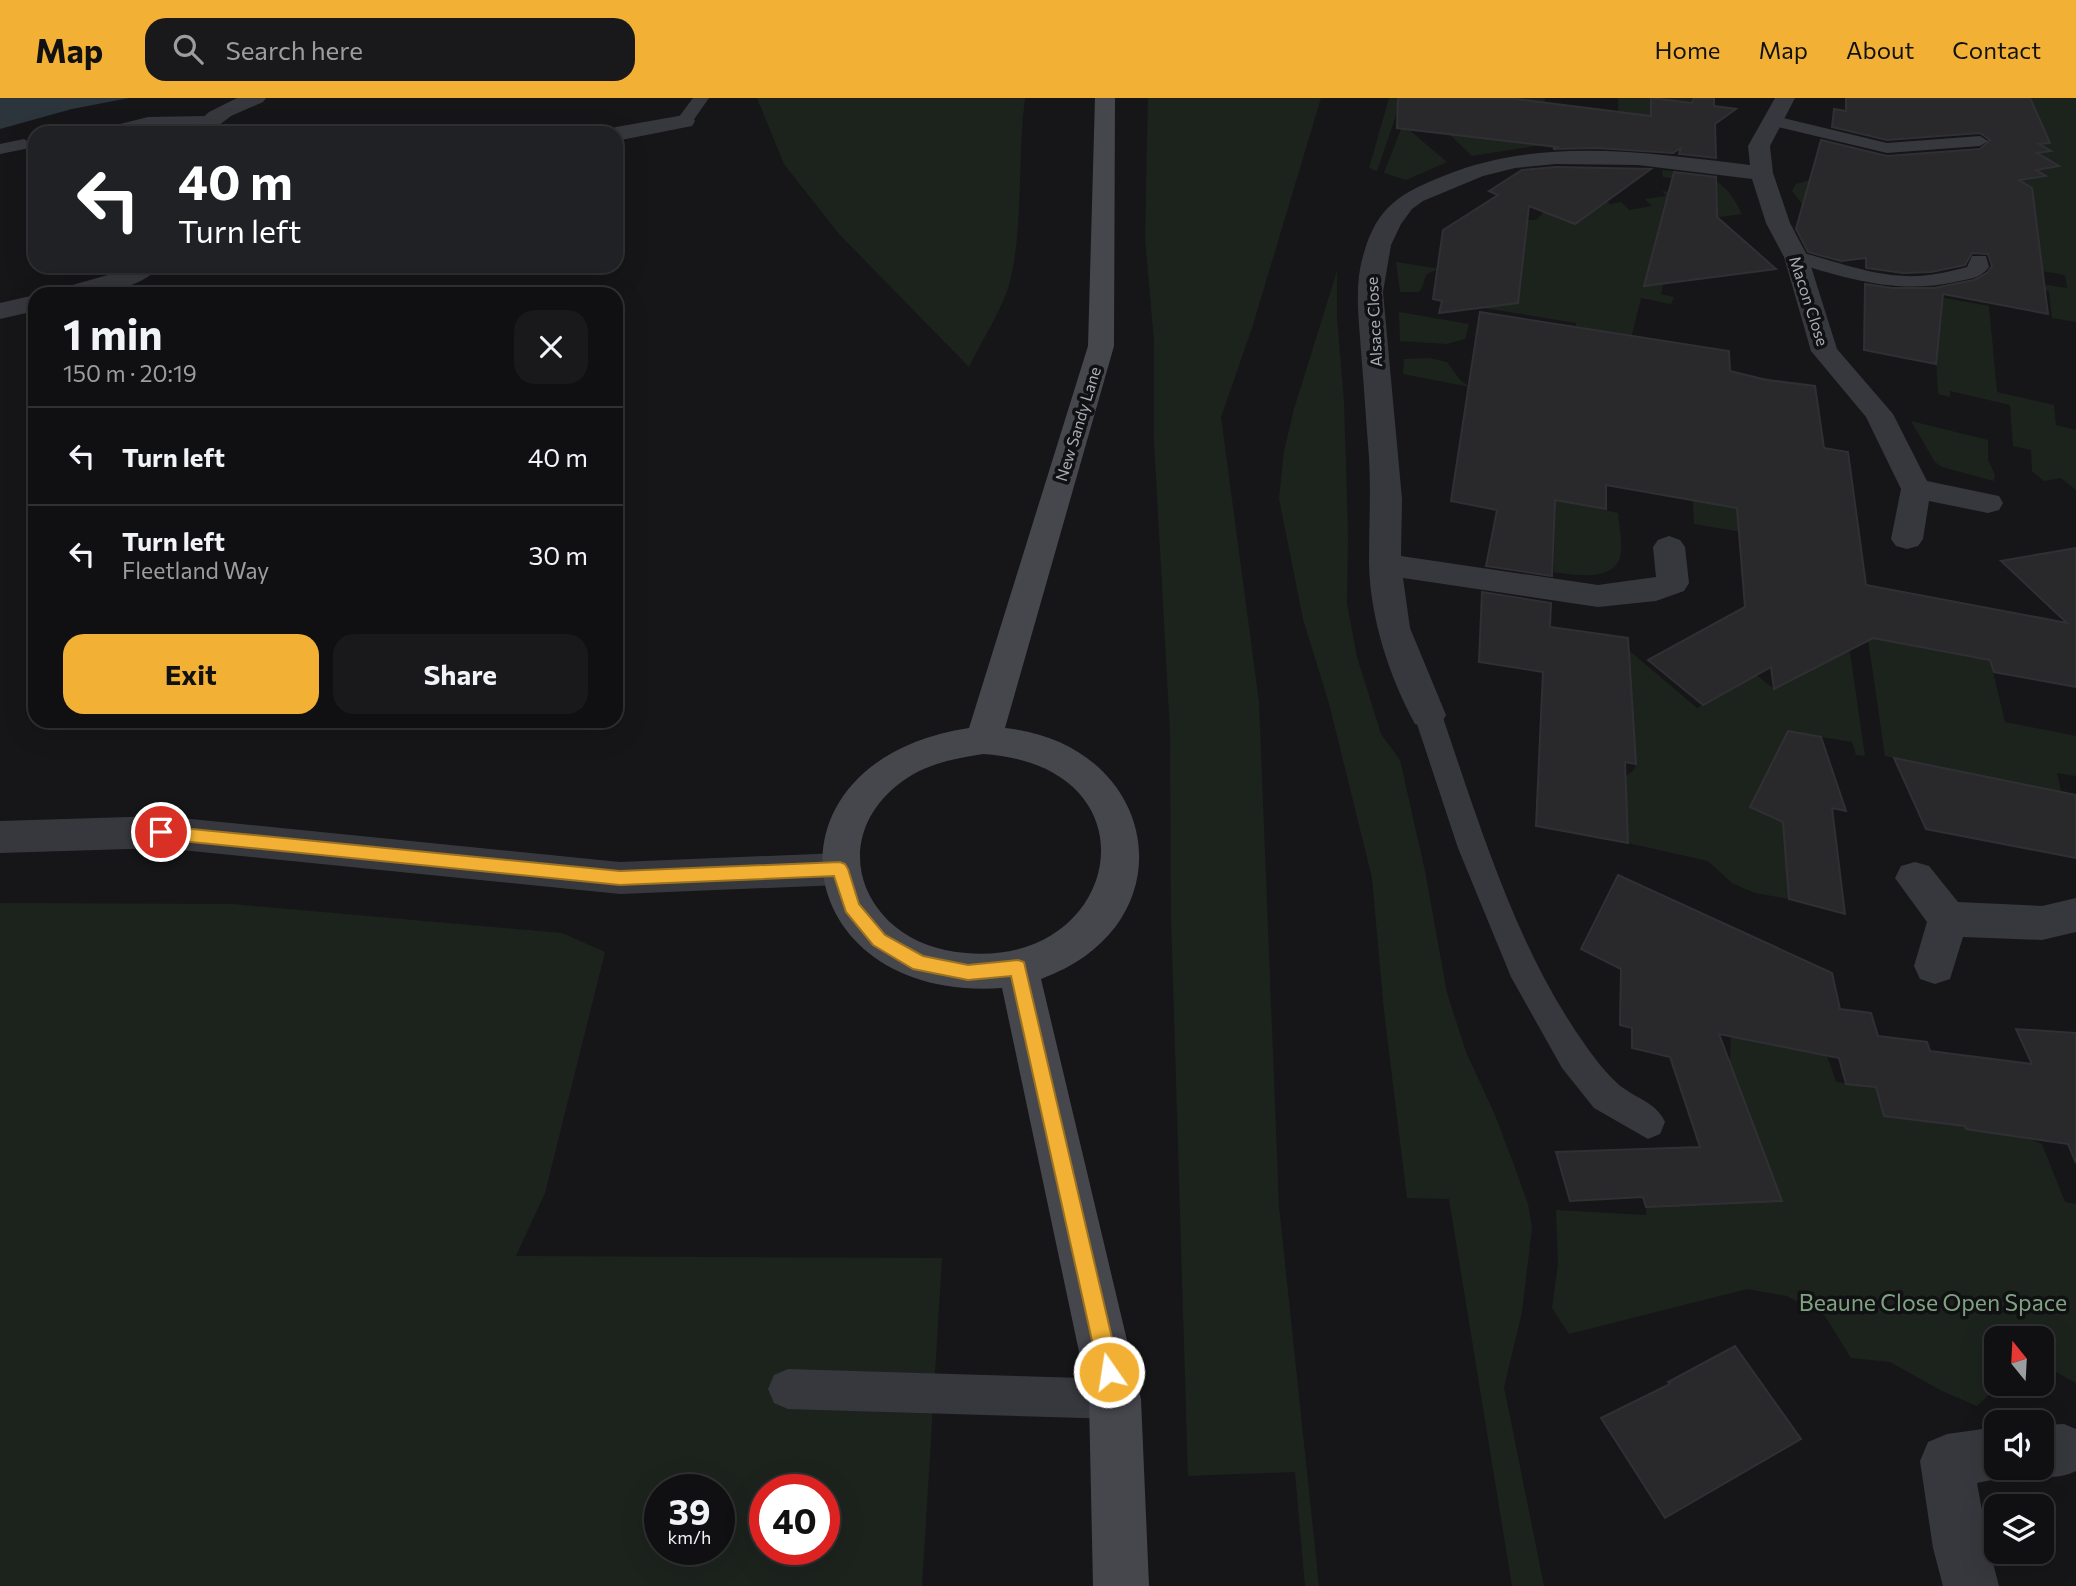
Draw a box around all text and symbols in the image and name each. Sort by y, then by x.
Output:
search box [145,18,635,81]
text: Map [35,29,103,70]
icon: search [169,30,207,68]
text: Search here [225,34,363,65]
text: Home [1655,35,1721,64]
text: Map [1759,35,1808,64]
text: About [1846,35,1914,64]
text: Contact [1952,35,2041,64]
text: 40 m [178,150,293,210]
icon: left [63,154,154,245]
text: Turn left [178,210,302,250]
street label: Macon Close [1786,254,1833,348]
street label: Alsace Close [1362,276,1385,368]
text: 1 min [63,307,163,359]
button: close [514,310,588,384]
text: 150 m · 20:19 [63,359,197,387]
street label: New Sandy Lane [1051,364,1104,483]
icon: left [63,437,101,475]
text: Turn left [122,441,225,472]
text: 40 m [528,441,588,472]
text: Turn left [122,525,225,556]
icon: left [63,535,101,573]
text: 30 m [529,539,588,570]
text: Fleetland Way [122,556,269,584]
button: Exit [63,634,319,714]
button: Share [333,634,588,714]
pin [131,802,191,862]
icon: arrive [142,813,180,851]
park label: Beaune Close Open Space [1799,1288,2067,1316]
north arrow [1984,1326,2054,1396]
map controls [1984,1326,2054,1564]
position arrow [1072,1335,1146,1409]
button: sound [1984,1410,2054,1480]
speed limit sign: 40 [749,1474,840,1565]
text: 39 [669,1489,710,1532]
button: layers [1984,1494,2054,1564]
text: km/h [668,1526,711,1548]

